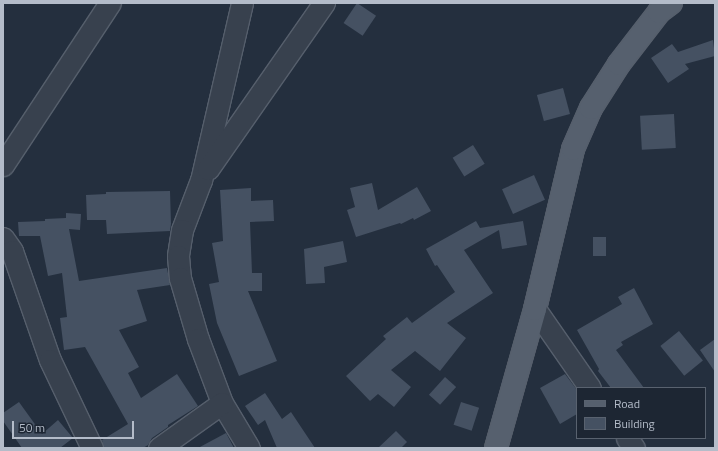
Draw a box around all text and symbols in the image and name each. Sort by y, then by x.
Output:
legend [576,387,706,439]
text: Road [614,394,640,413]
scale bar [14,413,136,439]
text: Building [614,414,655,433]
text: 50 m [19,418,45,437]

